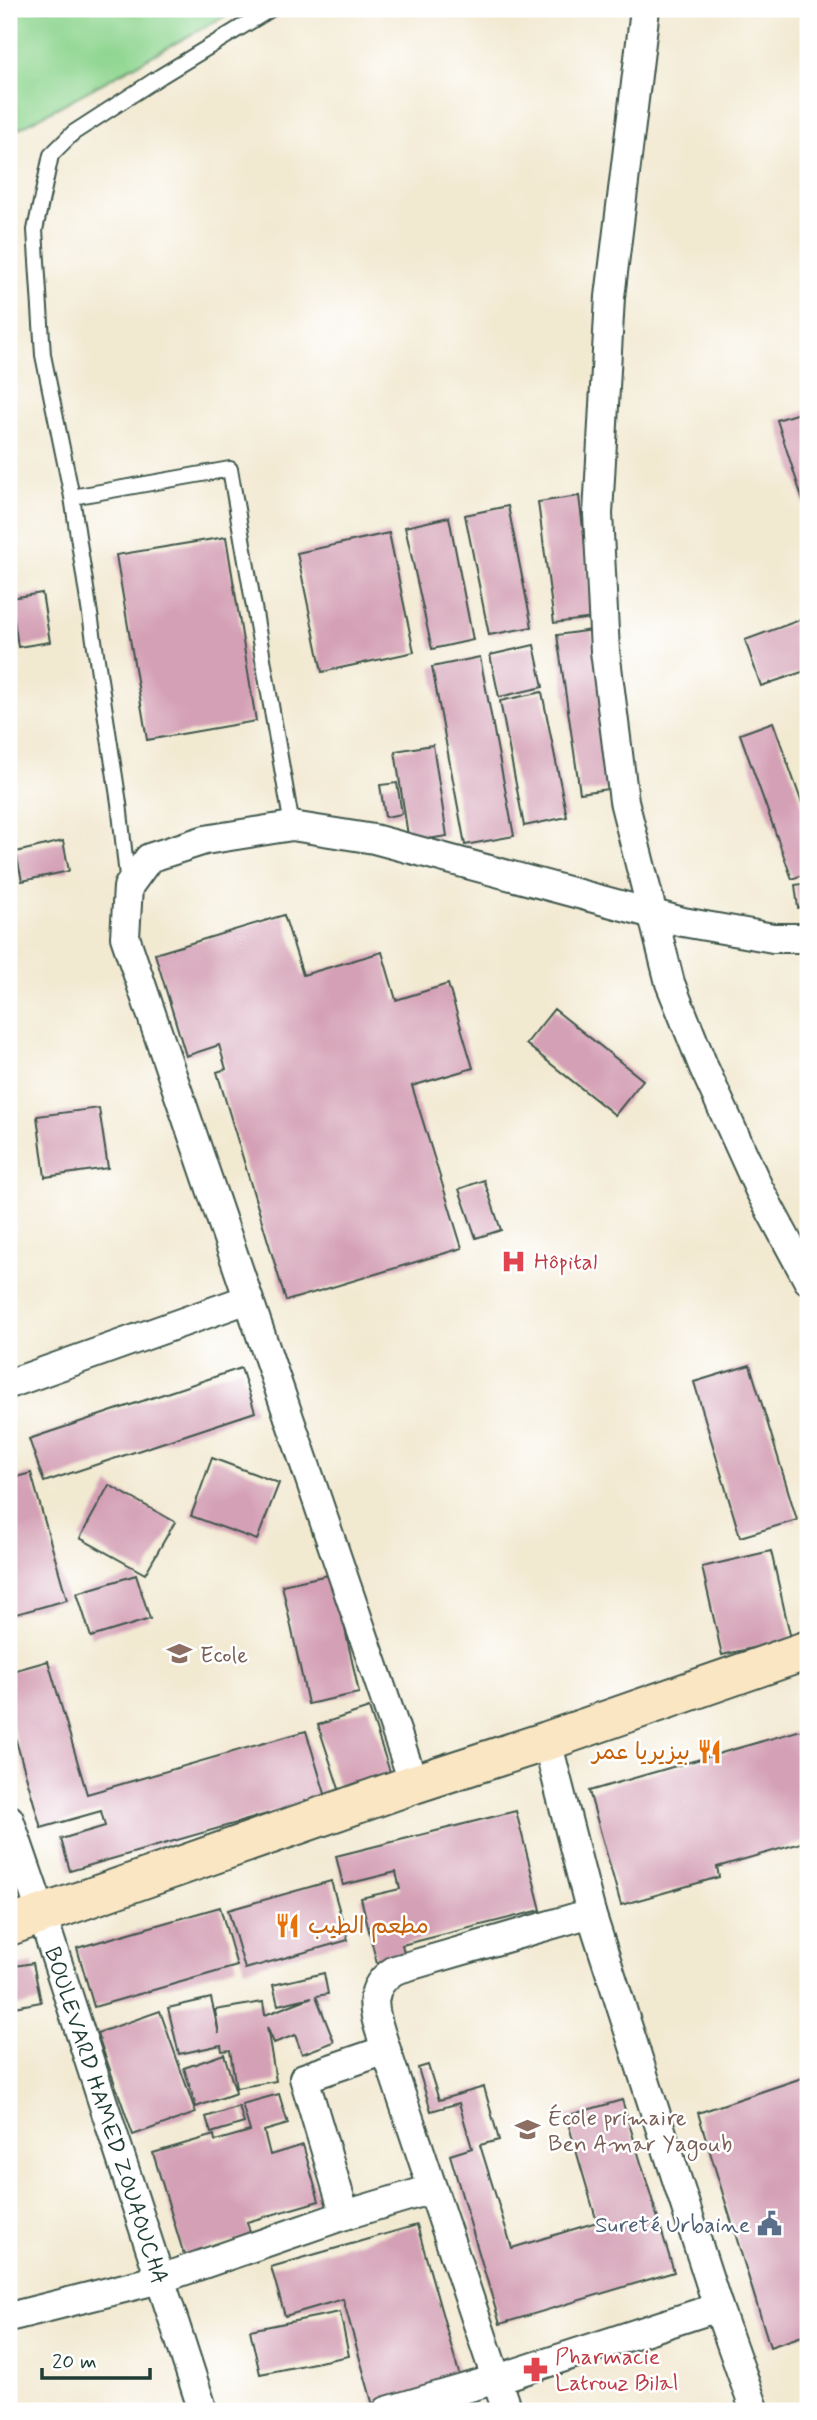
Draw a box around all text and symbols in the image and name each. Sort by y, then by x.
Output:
hospital icon: Hôpital [500,1247,528,1275]
place label: Hôpital [534,1248,597,1278]
school or university icon: Ecole [166,1640,194,1668]
place label: Ecole [200,1641,248,1671]
restaurant icon: بيزيريا عمر [696,1737,724,1765]
place label: بيزيريا عمر [590,1738,690,1768]
restaurant icon: مطعم الطيب [274,1911,302,1939]
place label: مطعم الطيب [308,1912,429,1943]
street label: BOULEVARD HAMED ZOUAOUCHA [36,1943,174,2288]
place label: École primaire Ben Amar Yagoub [548,2103,732,2162]
school or university icon: École primaire Ben Amar Yagoub [514,2116,542,2144]
public building icon: Sureté Urbaine [756,2210,784,2238]
place label: Sureté Urbaine [595,2211,750,2241]
scale bar [42,2336,150,2380]
place label: Pharmacie Latrouz Bilal [555,2343,678,2399]
text: 20 m [52,2348,97,2376]
pharmacy icon: Pharmacie Latrouz Bilal [521,2355,549,2383]

